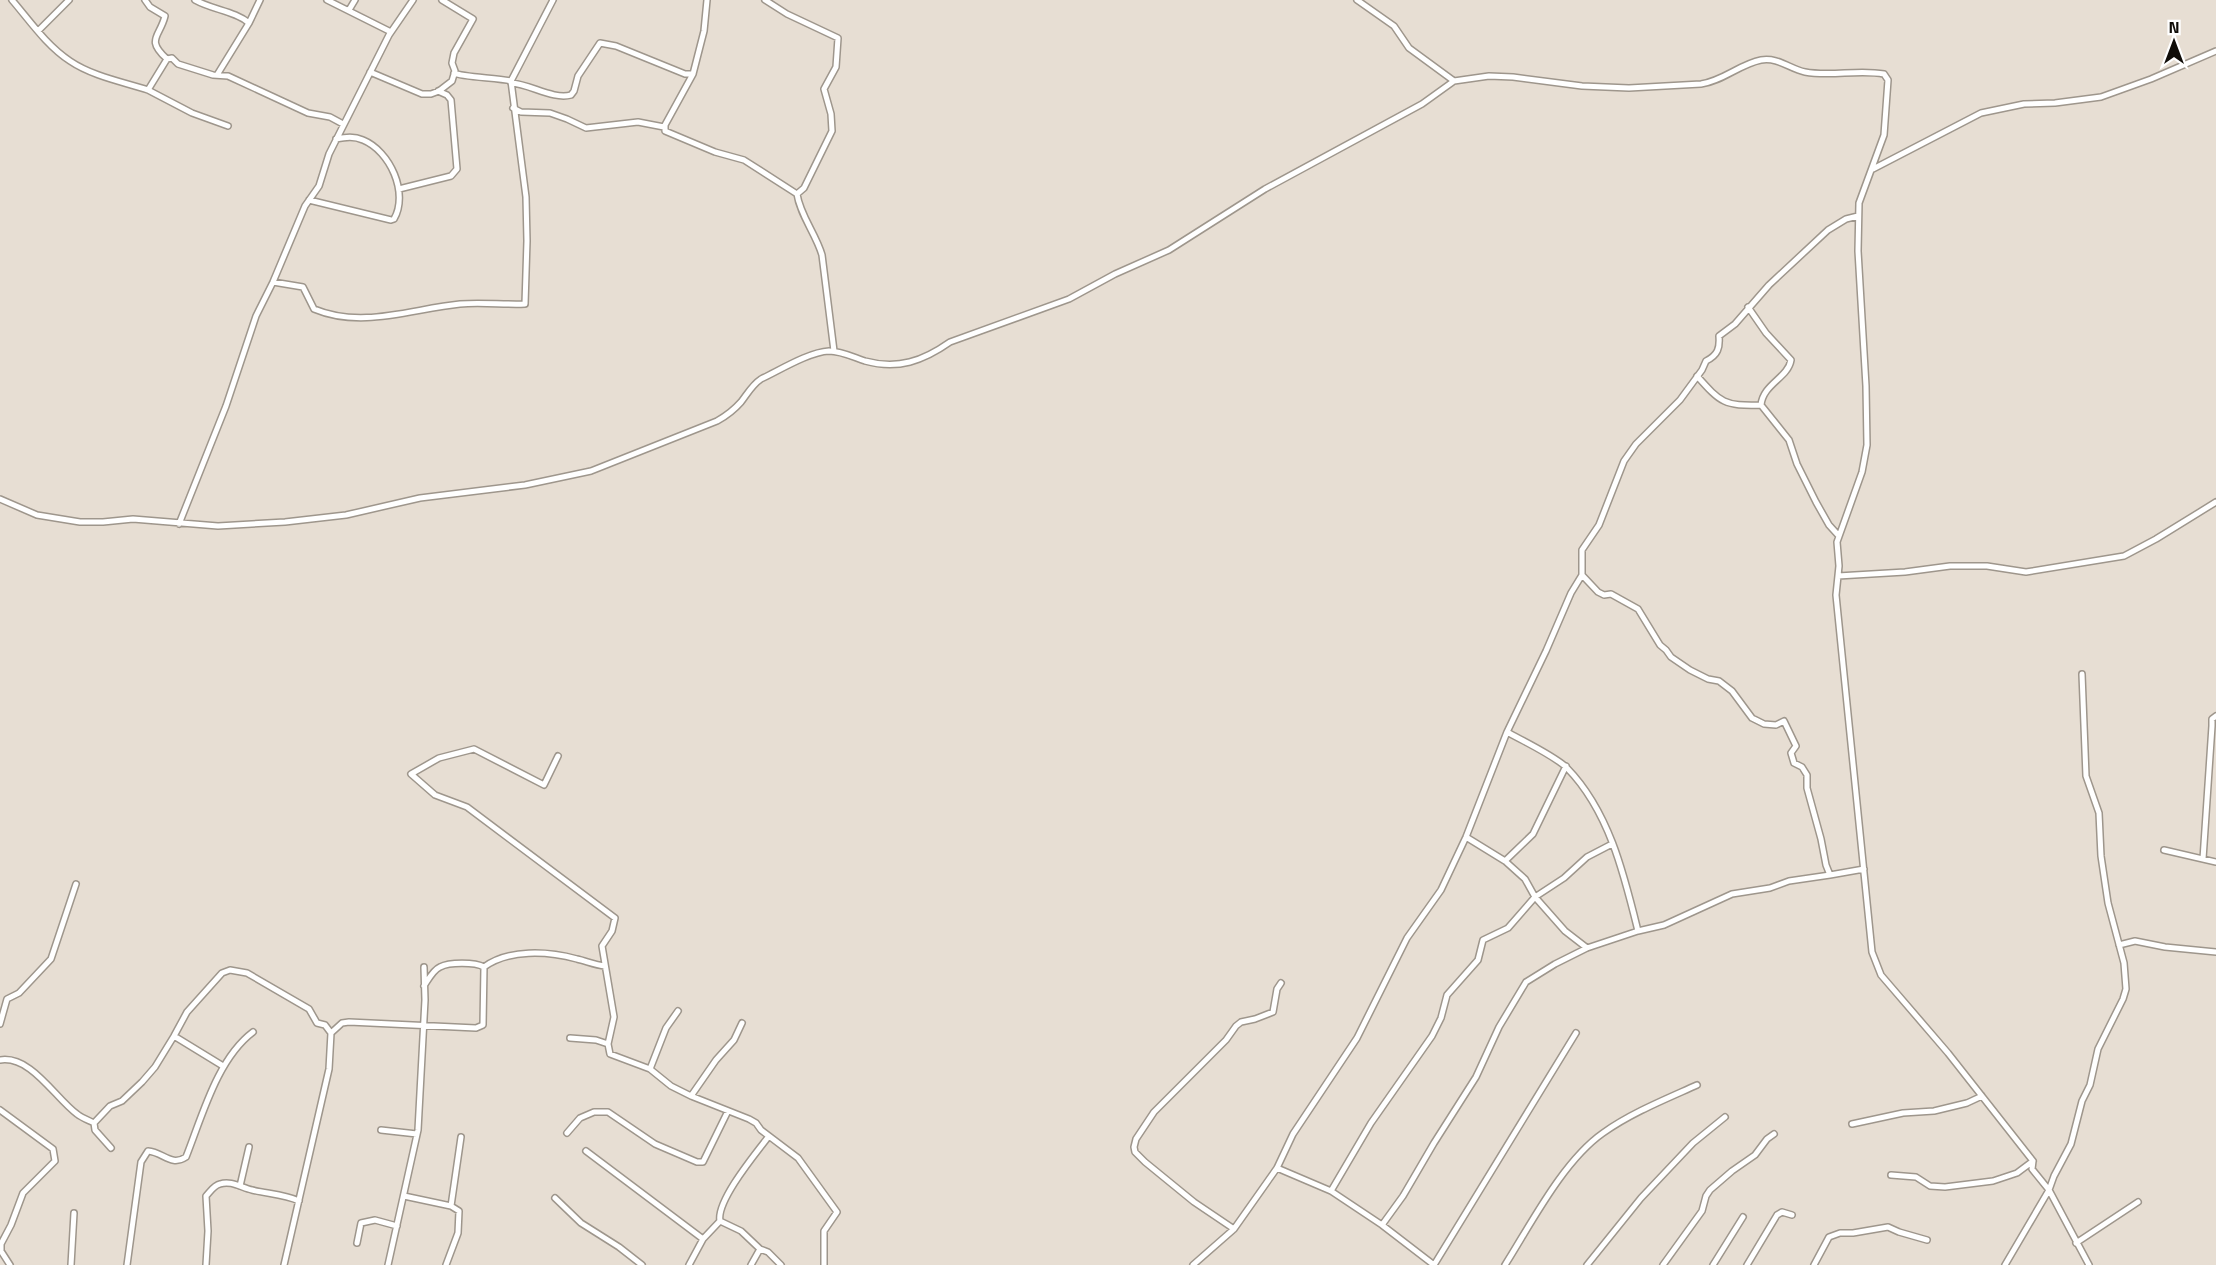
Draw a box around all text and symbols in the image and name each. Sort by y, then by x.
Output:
north arrow [2144,12,2204,72]
text: N [2168,15,2180,39]

